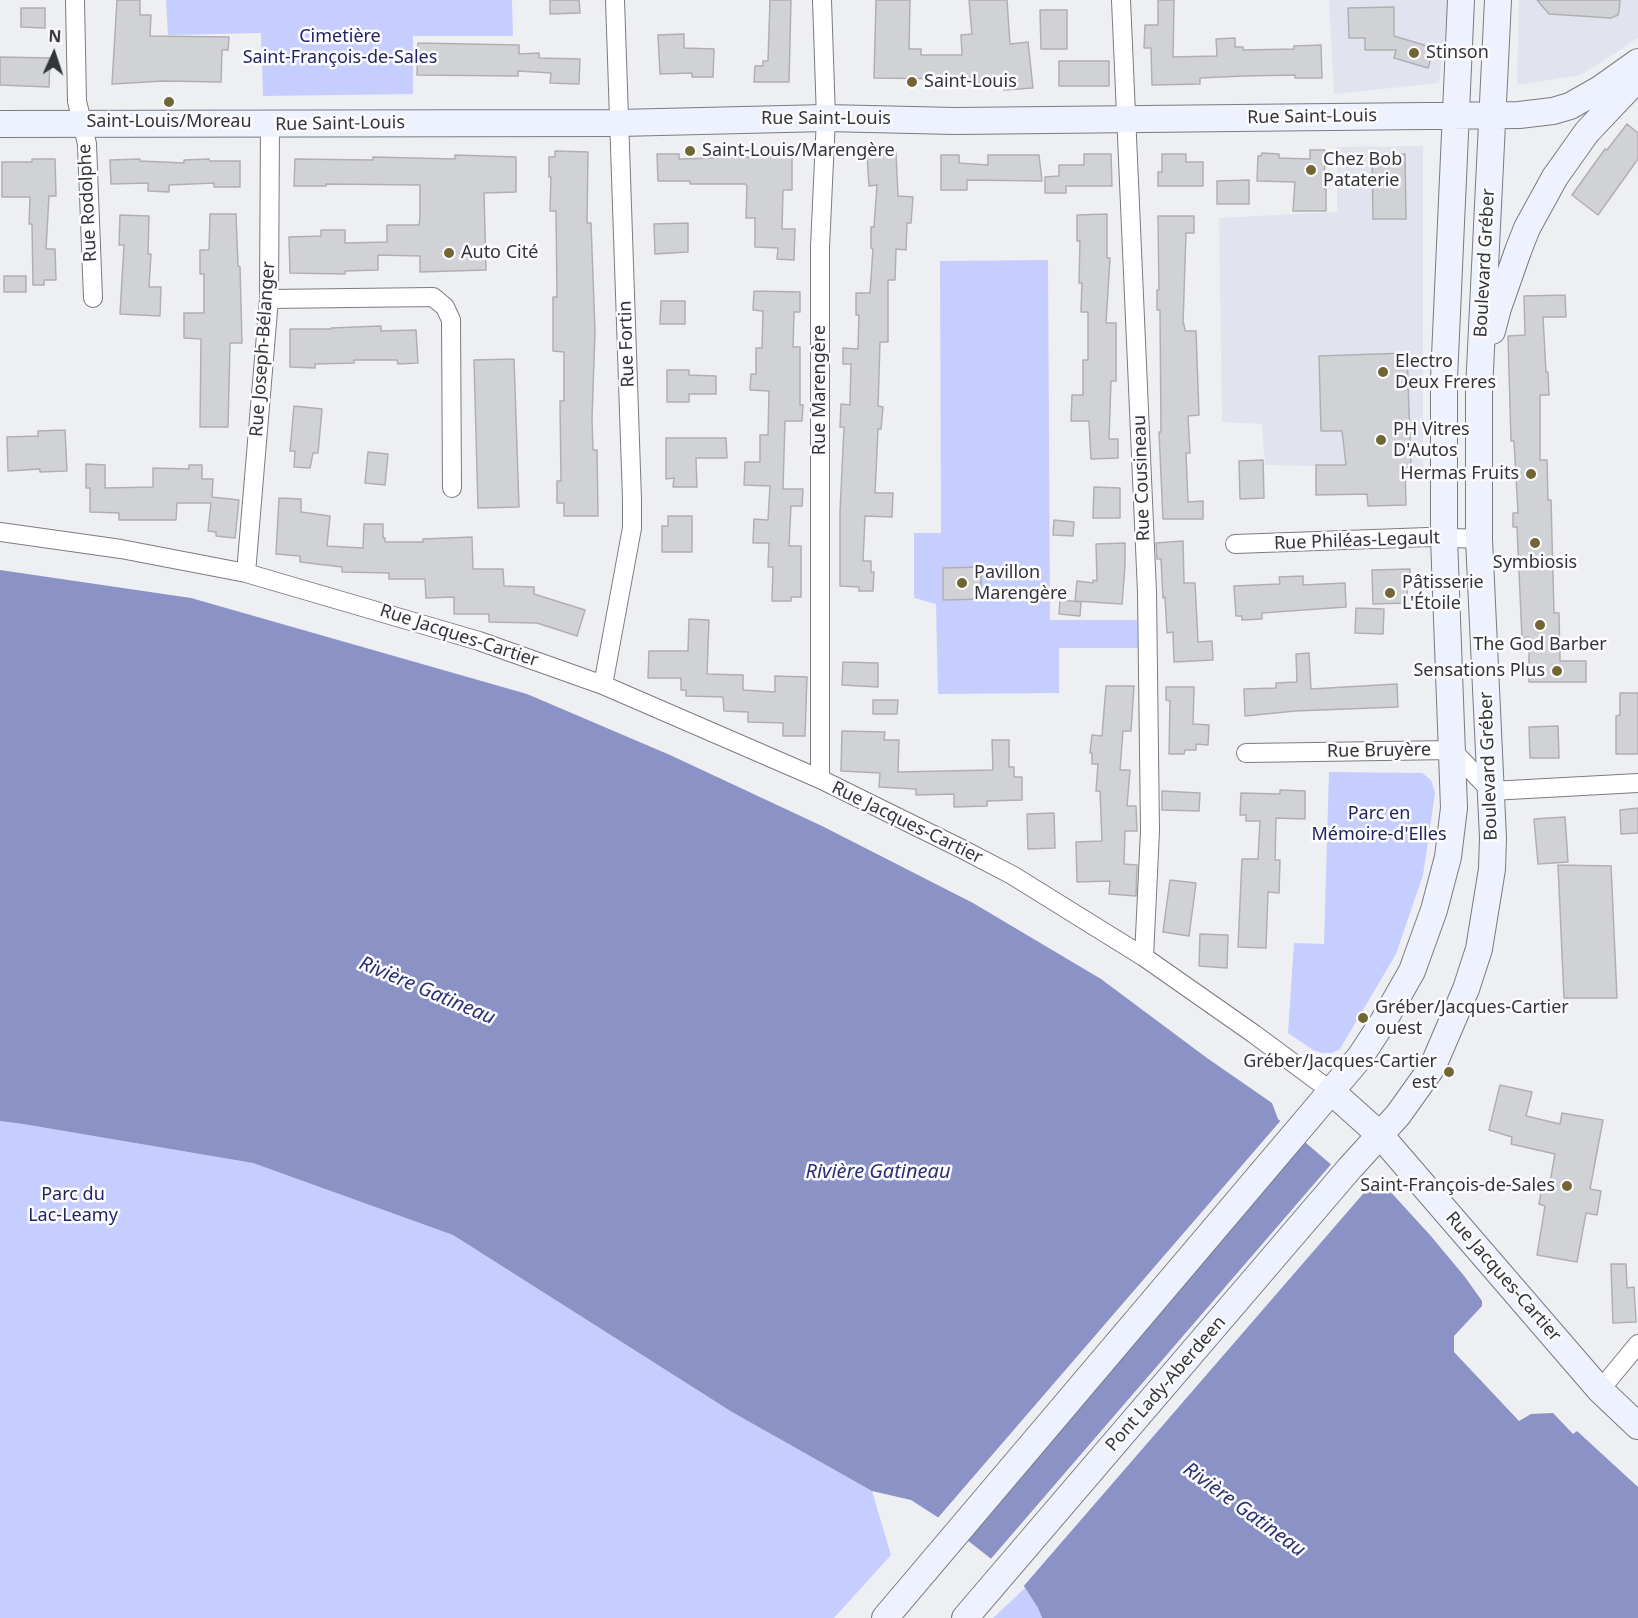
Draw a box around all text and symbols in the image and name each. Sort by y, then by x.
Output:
north arrow [24,24,84,84]
text: N [48,25,62,47]
park label: Cimetière Saint-François-de-Sales [243,26,437,68]
place label: Stinson [1426,42,1489,64]
marker: Stinson [1407,46,1421,60]
place label: Saint-Louis [924,71,1017,93]
marker: Saint-Louis [905,75,919,89]
marker: Saint-Louis/Moreau [162,95,176,109]
street label: Rue Saint-Louis [1247,105,1377,129]
street label: Rue Saint-Louis [761,108,891,130]
place label: Saint-Louis/Moreau [86,111,252,133]
street label: Rue Saint-Louis [275,112,405,136]
place label: Saint-Louis/Marengère [702,140,895,162]
street label: Rue Rodolphe [74,143,102,263]
marker: Saint-Louis/Marengère [683,144,697,158]
place label: Chez Bob Pataterie [1323,149,1402,192]
marker: Chez Bob Pataterie [1304,163,1318,177]
street label: Boulevard Gréber [1470,188,1500,338]
place label: Auto Cité [461,242,538,264]
marker: Auto Cité [442,246,456,260]
street label: Rue Joseph-Bélanger [246,260,280,438]
street label: Rue Fortin [615,300,639,388]
street label: Rue Marengère [809,325,831,455]
place label: Electro Deux Freres [1395,351,1496,394]
marker: Electro Deux Freres [1376,365,1390,379]
street label: Rue Cousineau [1129,415,1155,541]
place label: PH Vitres D'Autos [1393,419,1470,462]
marker: PH Vitres D'Autos [1374,433,1388,447]
place label: Hermas Fruits [1400,463,1519,485]
marker: Hermas Fruits [1524,467,1538,481]
street label: Rue Philéas-Legault [1274,527,1440,555]
marker: Symbiosis [1528,536,1542,550]
place label: Symbiosis [1493,552,1577,574]
place label: Pavillon Marengère [974,562,1067,604]
place label: Pâtisserie L'Étoile [1402,572,1484,614]
marker: Pavillon Marengère [955,576,969,590]
marker: Pâtisserie L'Étoile [1383,586,1397,600]
street label: Rue Jacques-Cartier [377,600,541,672]
marker: The God Barber [1533,618,1547,632]
place label: The God Barber [1473,634,1607,656]
place label: Sensations Plus [1413,660,1545,682]
marker: Sensations Plus [1550,664,1564,678]
street label: Boulevard Gréber [1476,691,1502,841]
street label: Rue Bruyère [1327,739,1431,763]
street label: Rue Jacques-Cartier [828,777,986,869]
park label: Parc en Mémoire-d'Elles [1311,803,1447,846]
water label: Rivière Gatineau [356,952,498,1030]
place label: Gréber/Jacques-Cartier ouest [1375,997,1569,1040]
marker: Gréber/Jacques-Cartier ouest [1356,1011,1370,1025]
place label: Gréber/Jacques-Cartier est [1243,1051,1437,1094]
marker: Gréber/Jacques-Cartier est [1442,1065,1456,1079]
water label: Rivière Gatineau [805,1160,951,1184]
place label: Saint-François-de-Sales [1360,1175,1555,1197]
marker: Saint-François-de-Sales [1560,1179,1574,1193]
park label: Parc du Lac-Leamy [28,1184,118,1226]
street label: Rue Jacques-Cartier [1441,1208,1565,1346]
street label: Pont Lady-Aberdeen [1101,1312,1231,1456]
water label: Rivière Gatineau [1178,1458,1310,1562]

